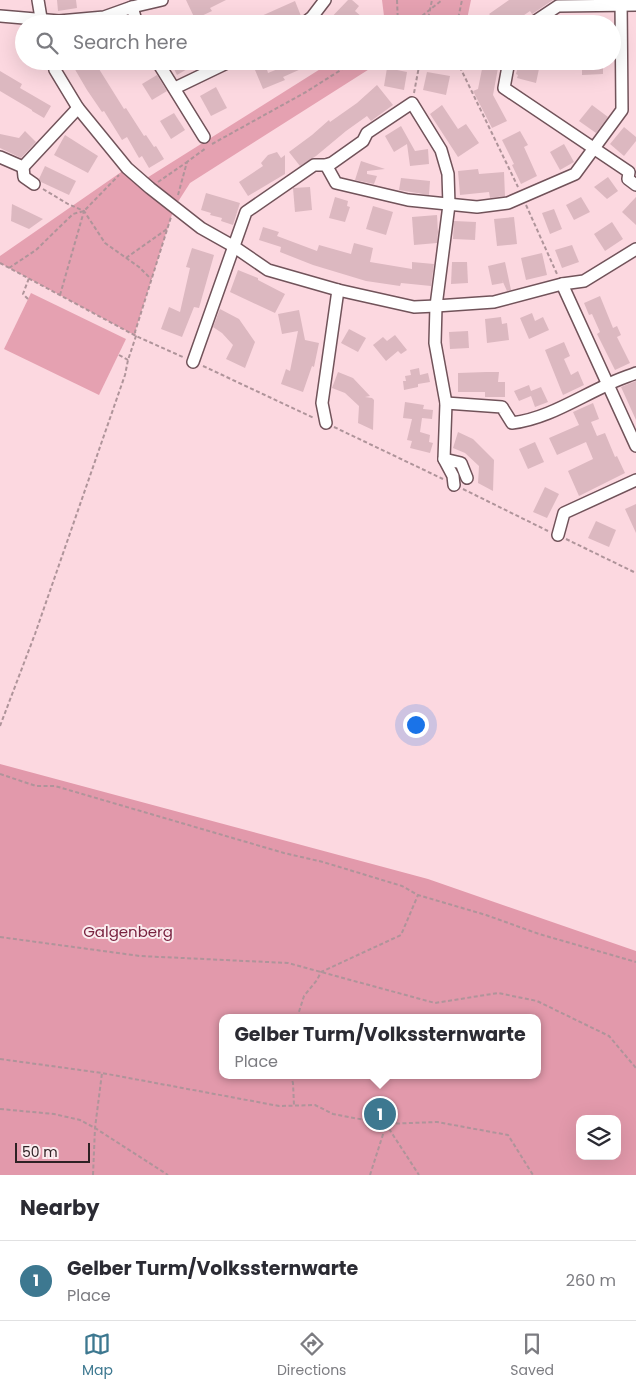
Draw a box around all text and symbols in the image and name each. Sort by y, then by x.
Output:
search box [15,15,621,70]
icon: search [33,29,61,57]
text: Search here [73,29,187,56]
your location [403,712,429,738]
park label: Galgenberg [83,921,173,942]
popup [219,1014,541,1079]
text: Gelber Turm/Volkssternwarte [234,1021,526,1048]
text: Place [234,1050,278,1073]
pin: 1 [364,1095,396,1133]
map controls [576,1115,621,1160]
button: layers [576,1115,621,1160]
scale bar [15,1140,90,1163]
text: 50 m [22,1142,58,1162]
text: Nearby [20,1193,100,1222]
text: Gelber Turm/Volkssternwarte [67,1255,358,1282]
text: 1 [33,1269,39,1292]
text: 260 m [566,1269,616,1292]
text: Place [67,1284,111,1307]
tab: Map [82,1330,113,1381]
tab: Directions [277,1330,346,1381]
tab: Saved [510,1330,554,1381]

